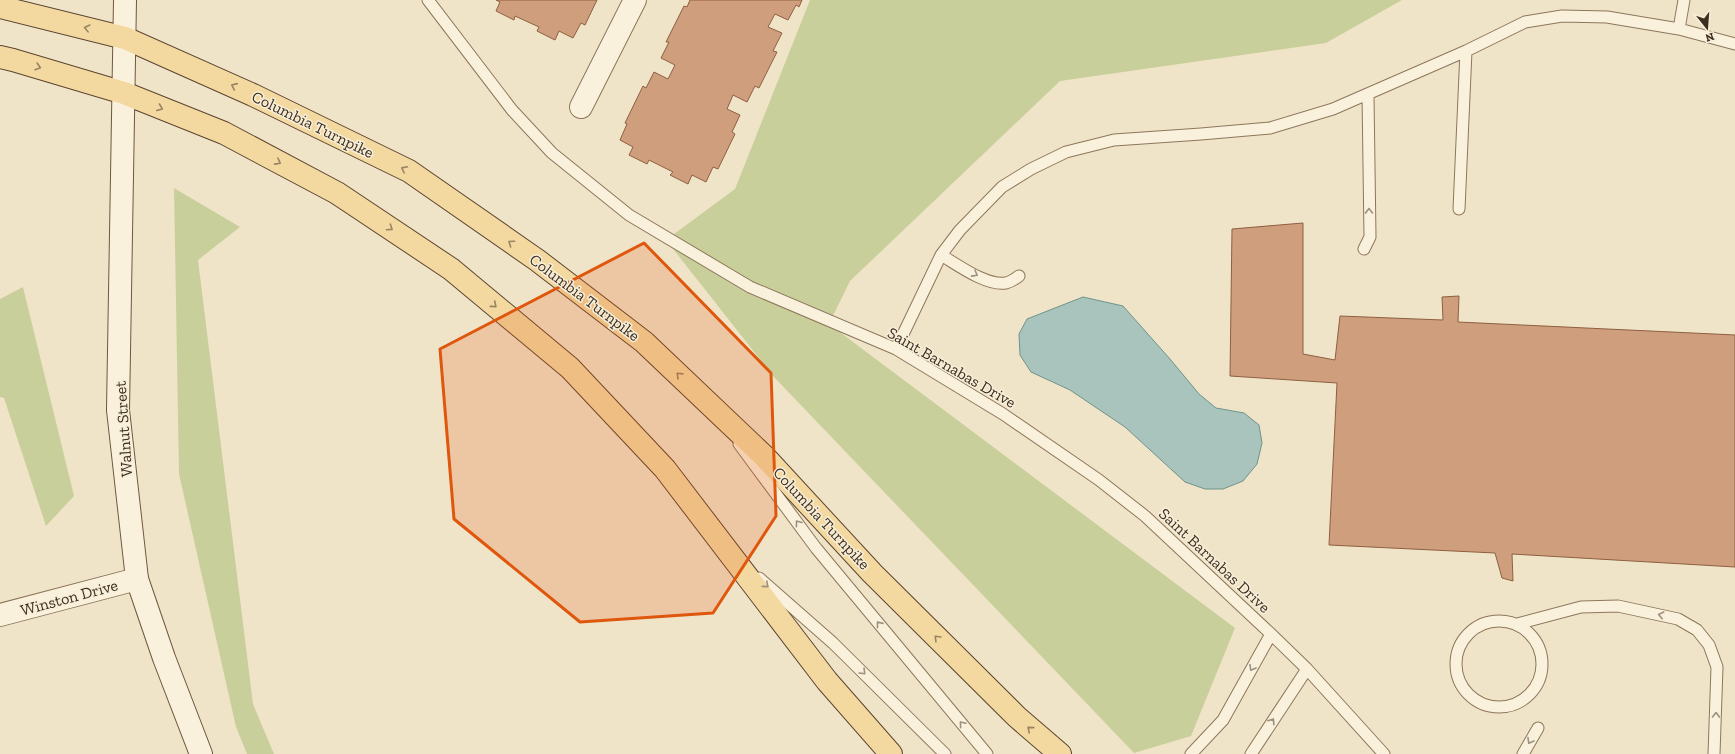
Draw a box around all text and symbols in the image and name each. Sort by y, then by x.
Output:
north arrow [1687,8,1727,48]
one-way arrow [84,25,90,33]
text: N [1703,30,1716,45]
one-way arrow [34,62,41,71]
one-way arrow [231,83,239,91]
street label: Columbia Turnpike [249,87,377,162]
one-way arrow [156,103,163,111]
one-way arrow [274,157,281,165]
one-way arrow [401,166,409,174]
one-way arrow [1365,208,1373,214]
one-way arrow [386,223,393,231]
one-way arrow [509,241,516,248]
street label: Columbia Turnpike [526,250,644,345]
one-way arrow [971,270,978,277]
one-way arrow [490,300,497,307]
street label: Saint Barnabas Drive [884,323,1019,412]
one-way arrow [676,372,684,380]
street label: Walnut Street [111,380,136,478]
street label: Columbia Turnpike [769,463,874,574]
street label: Saint Barnabas Drive [1155,504,1274,617]
one-way arrow [795,520,802,527]
street label: Winston Drive [18,575,120,620]
one-way arrow [762,580,769,587]
one-way arrow [1658,612,1664,620]
one-way arrow [876,622,883,629]
one-way arrow [934,635,942,643]
one-way arrow [1249,664,1257,671]
one-way arrow [858,667,866,675]
one-way arrow [1712,712,1720,718]
one-way arrow [1267,719,1274,726]
one-way arrow [960,721,967,729]
one-way arrow [1028,726,1035,733]
one-way arrow [1528,737,1535,744]

